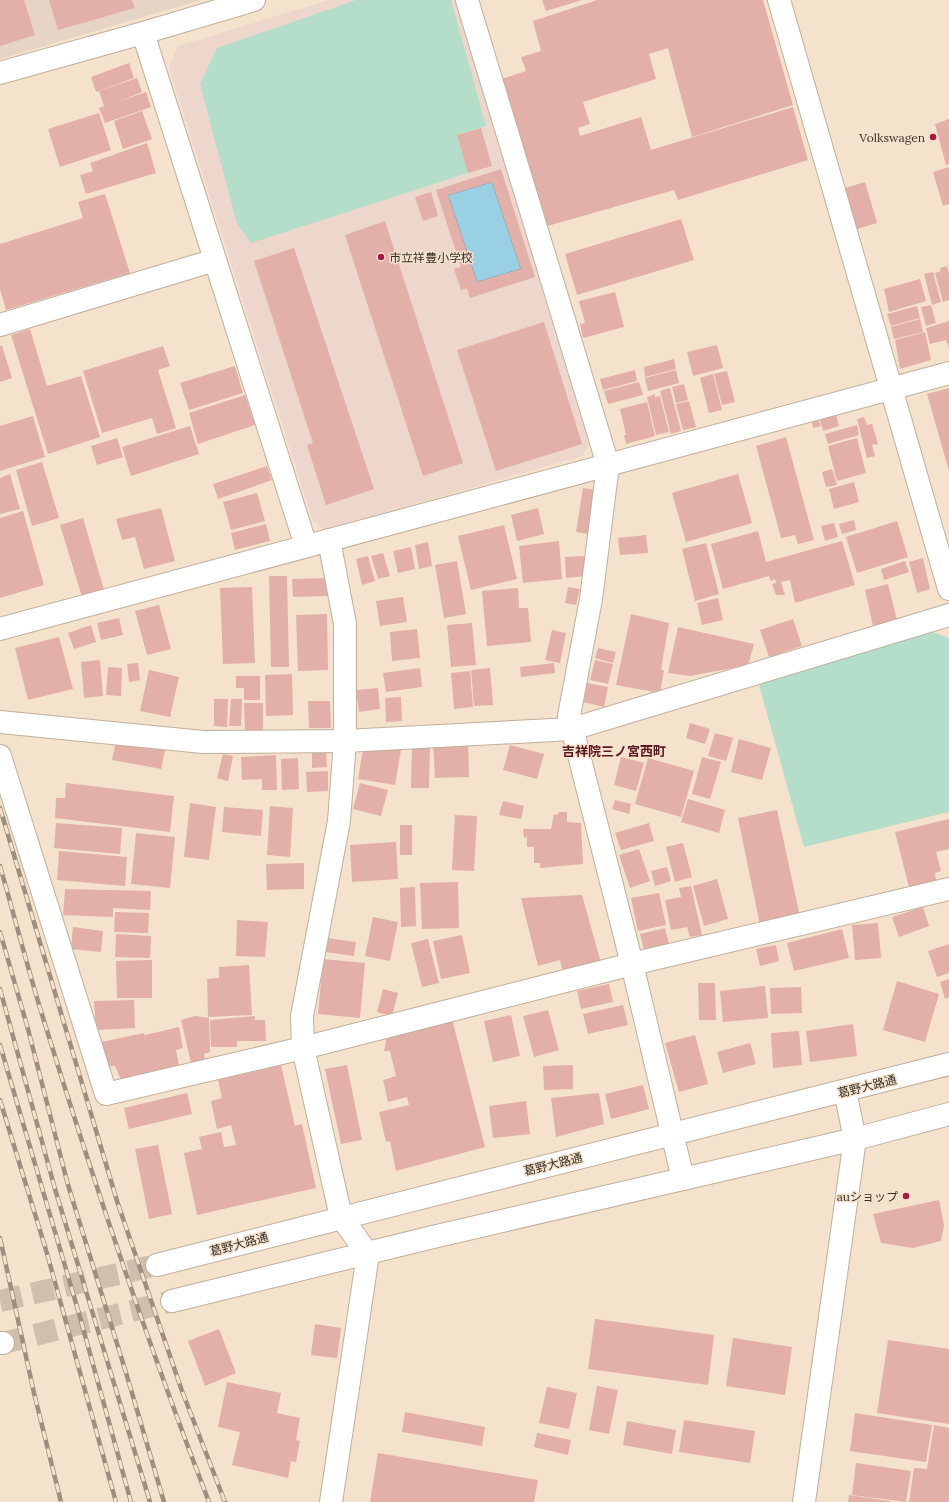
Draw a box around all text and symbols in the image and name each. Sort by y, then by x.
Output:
place label: Volkswagen [858,130,925,145]
marker: Volkswagen [928,132,938,142]
place label: 市立祥豊小学校 [389,250,473,265]
marker: 市立祥豊小学校 [376,252,386,262]
district label: 吉祥院三ノ宮西町 [562,743,666,760]
street label: 葛野大路通 [836,1071,898,1101]
street label: 葛野大路通 [522,1149,584,1179]
place label: auショップ [837,1189,898,1204]
marker: auショップ [901,1191,911,1201]
street label: 葛野大路通 [208,1229,270,1259]

